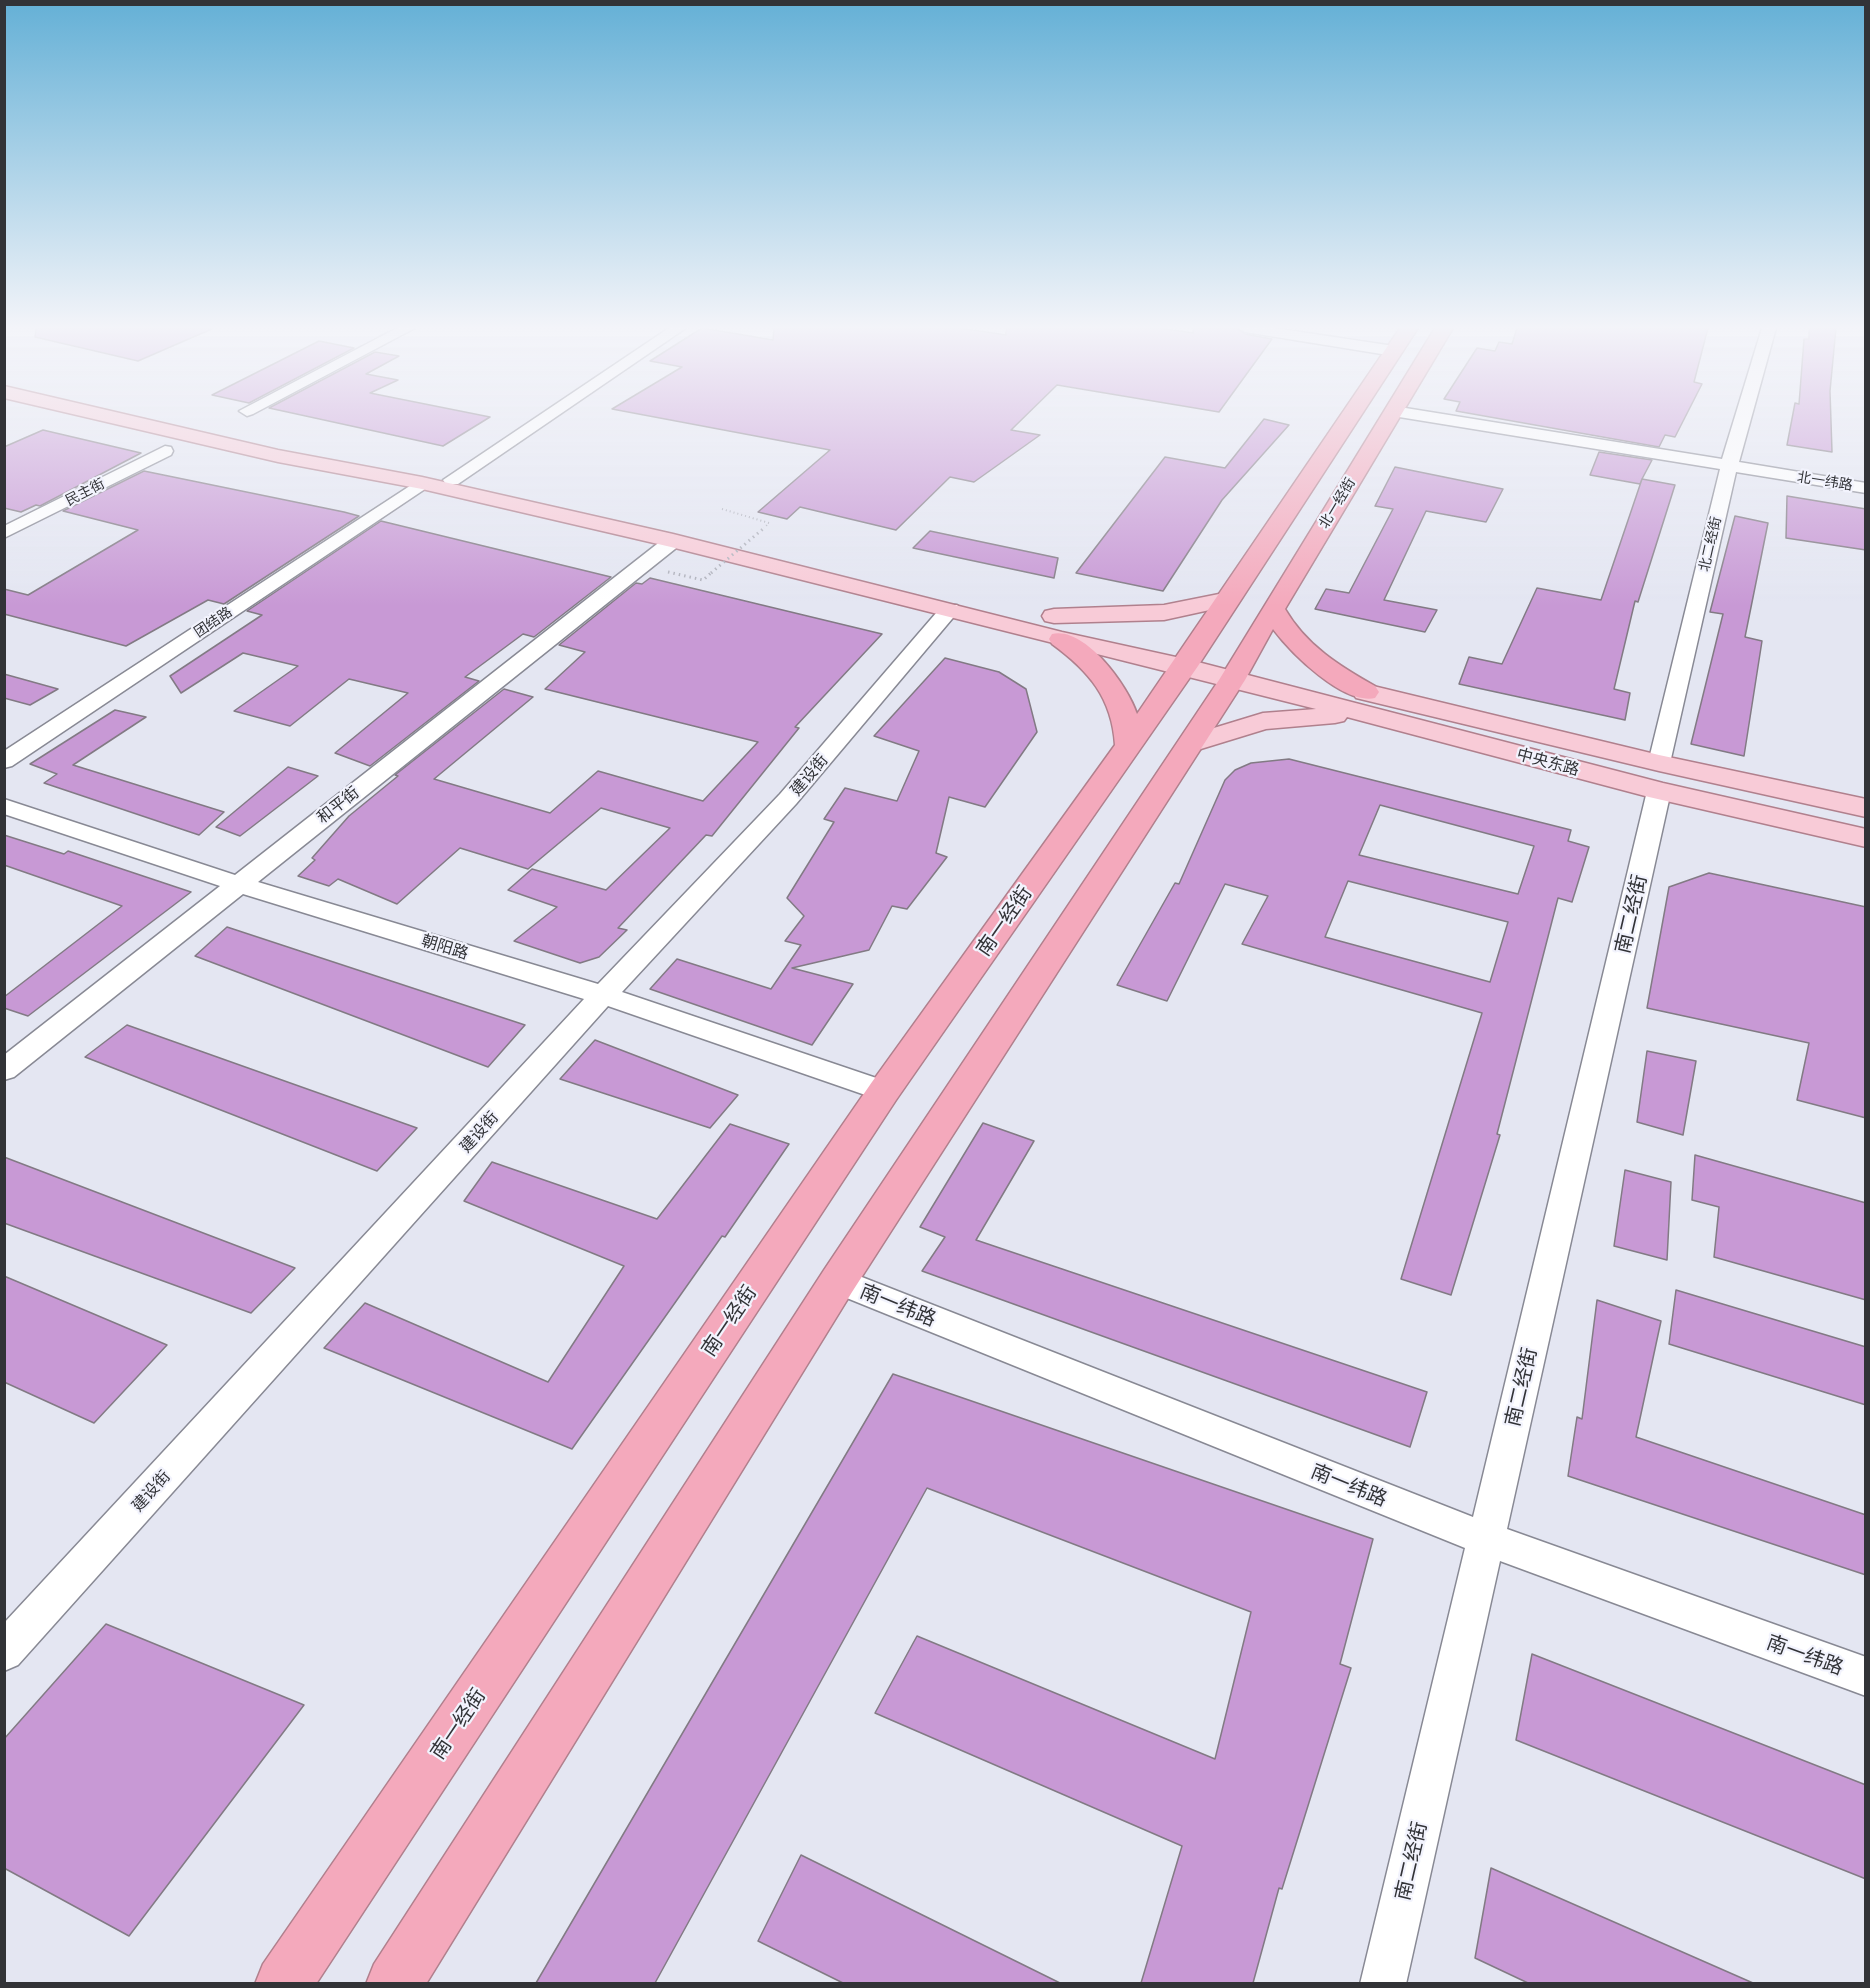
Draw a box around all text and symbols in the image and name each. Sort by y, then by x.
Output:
street label: 北一纬路 [1796,468,1854,494]
street label: 民主街 [62,475,108,509]
street label: 北一经街 [1315,475,1359,531]
street label: 北二经街 [1696,515,1724,573]
street label: 团结路 [191,603,235,641]
street label: 中央东路 [1515,744,1581,780]
street label: 建设街 [786,750,832,800]
street label: 和平街 [313,783,363,827]
street label: 南二经街 [1610,872,1652,956]
street label: 南一经街 [971,881,1037,961]
street label: 朝阳路 [419,931,471,963]
street label: 建设街 [456,1108,502,1156]
street label: 南一纬路 [856,1279,940,1331]
street label: 南一经街 [697,1281,761,1361]
street label: 南二经街 [1500,1345,1542,1429]
street label: 南一纬路 [1307,1459,1391,1511]
street label: 建设街 [128,1467,174,1515]
street label: 南一纬路 [1763,1630,1847,1680]
street label: 南一经街 [426,1684,490,1764]
street label: 南二经街 [1390,1819,1432,1903]

